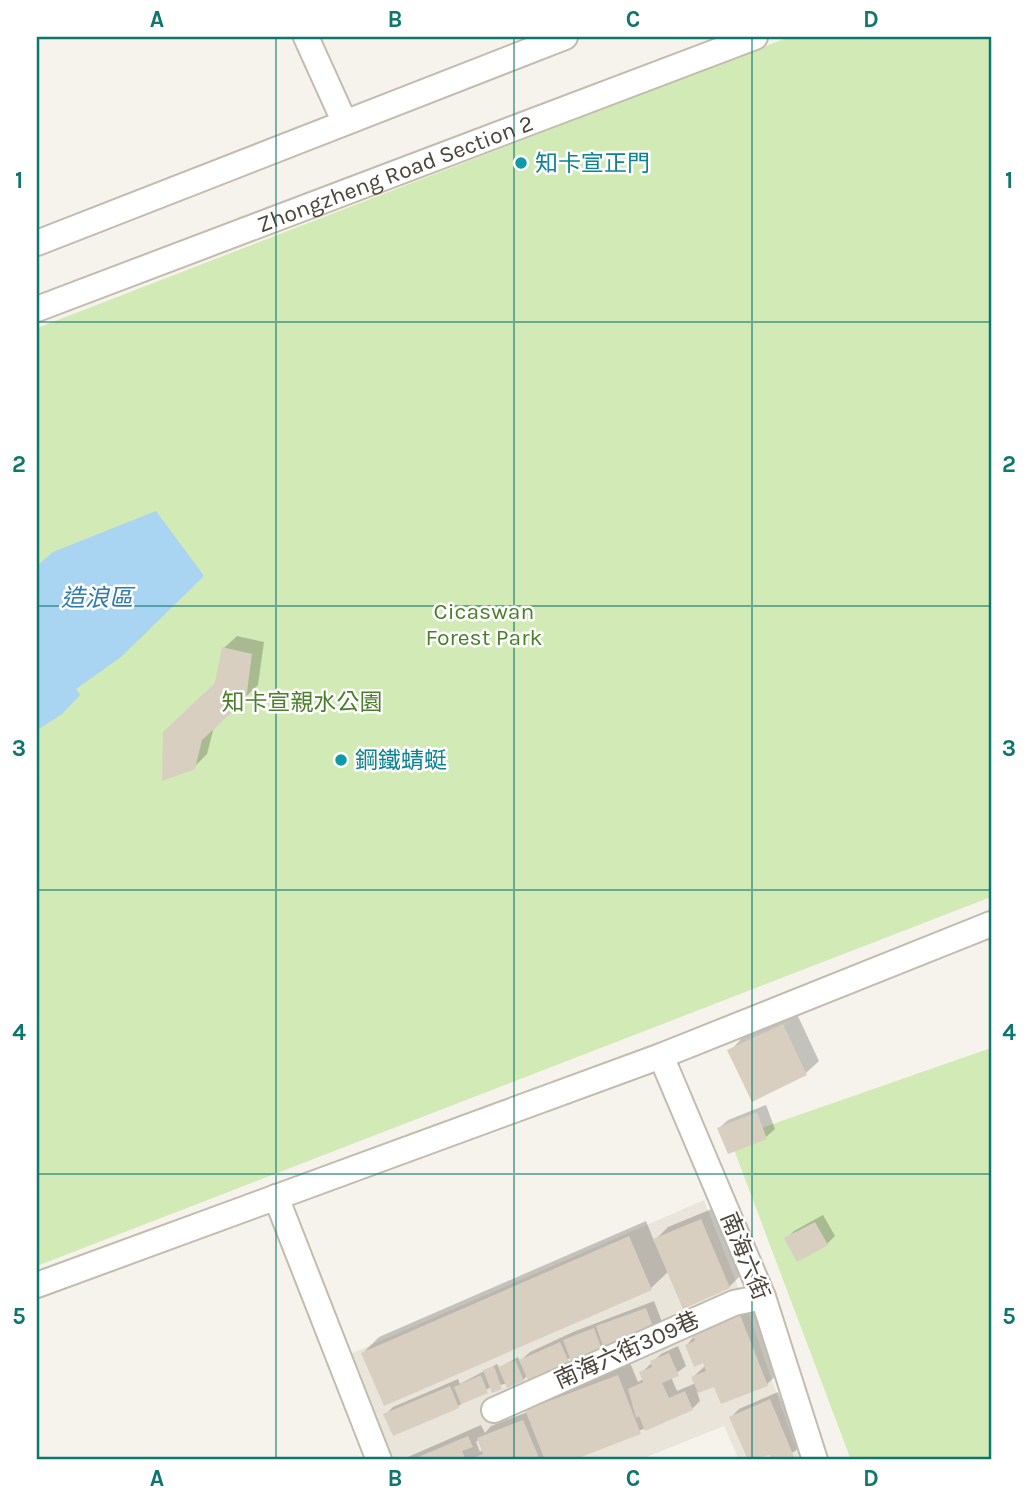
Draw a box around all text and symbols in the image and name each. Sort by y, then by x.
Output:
text: A [150,6,164,33]
text: B [388,6,402,33]
text: C [626,6,640,33]
text: D [863,6,879,33]
street label: Zhongzheng Road Section 2 [253,109,537,238]
place label: 知卡宣正門 [535,150,650,177]
marker: 知卡宣正門 [513,155,529,171]
text: 1 [15,167,23,194]
text: 1 [1005,167,1013,194]
text: 2 [12,451,26,478]
text: 2 [1002,451,1016,478]
water label: 造浪區 [61,584,136,612]
park label: Cicaswan Forest Park [426,598,543,651]
park label: 知卡宣親水公園 [222,689,383,716]
text: 3 [12,735,26,762]
text: 3 [1002,735,1016,762]
place label: 鋼鐵蜻蜓 [355,747,447,774]
marker: 鋼鐵蜻蜓 [333,752,349,768]
text: 4 [12,1019,26,1046]
text: 4 [1002,1019,1016,1046]
street label: 南海六街 [715,1208,775,1304]
text: 5 [12,1303,26,1330]
text: 5 [1002,1303,1016,1330]
street label: 南海六街309巷 [550,1306,704,1394]
text: A [150,1465,164,1492]
text: B [388,1465,402,1492]
text: C [626,1465,640,1492]
text: D [863,1465,879,1492]

